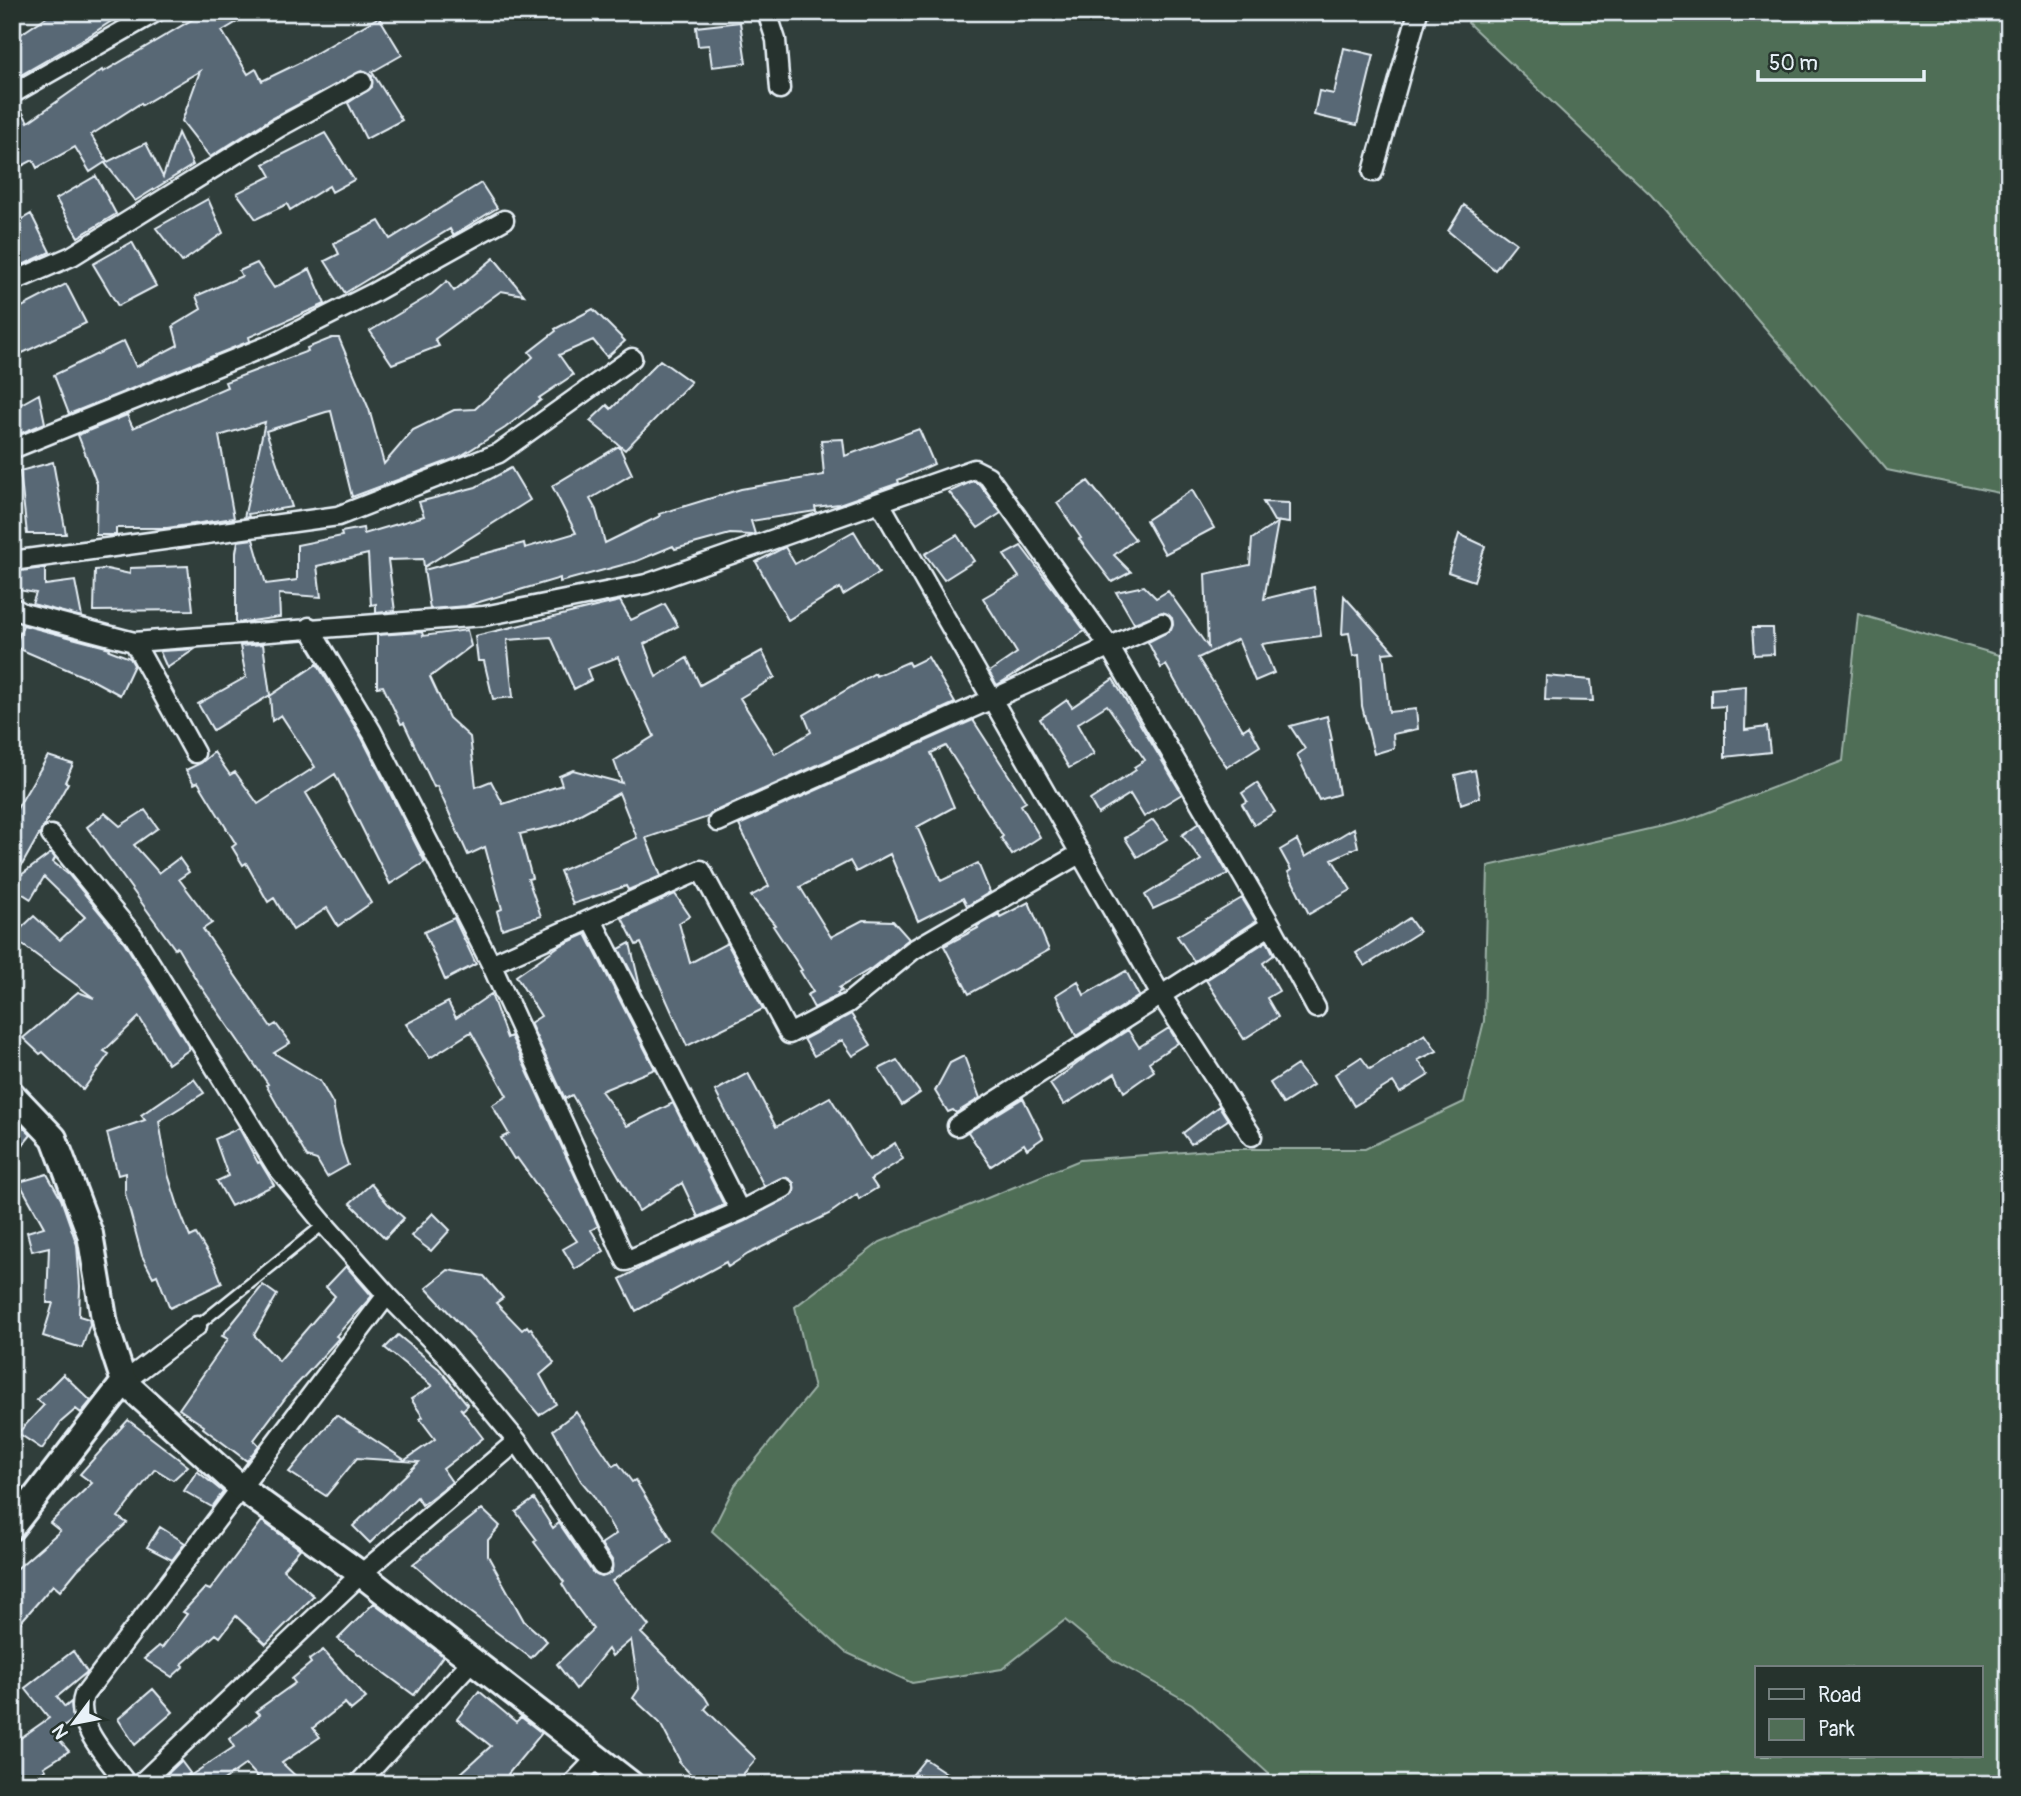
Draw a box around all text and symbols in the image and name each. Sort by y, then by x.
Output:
scale bar [1758,38,1925,82]
text: 50 m [1769,50,1818,77]
legend [1755,1666,1982,1758]
text: Road [1818,1682,1862,1709]
north arrow [38,1688,108,1758]
text: Park [1818,1716,1855,1743]
text: N [47,1720,74,1743]

